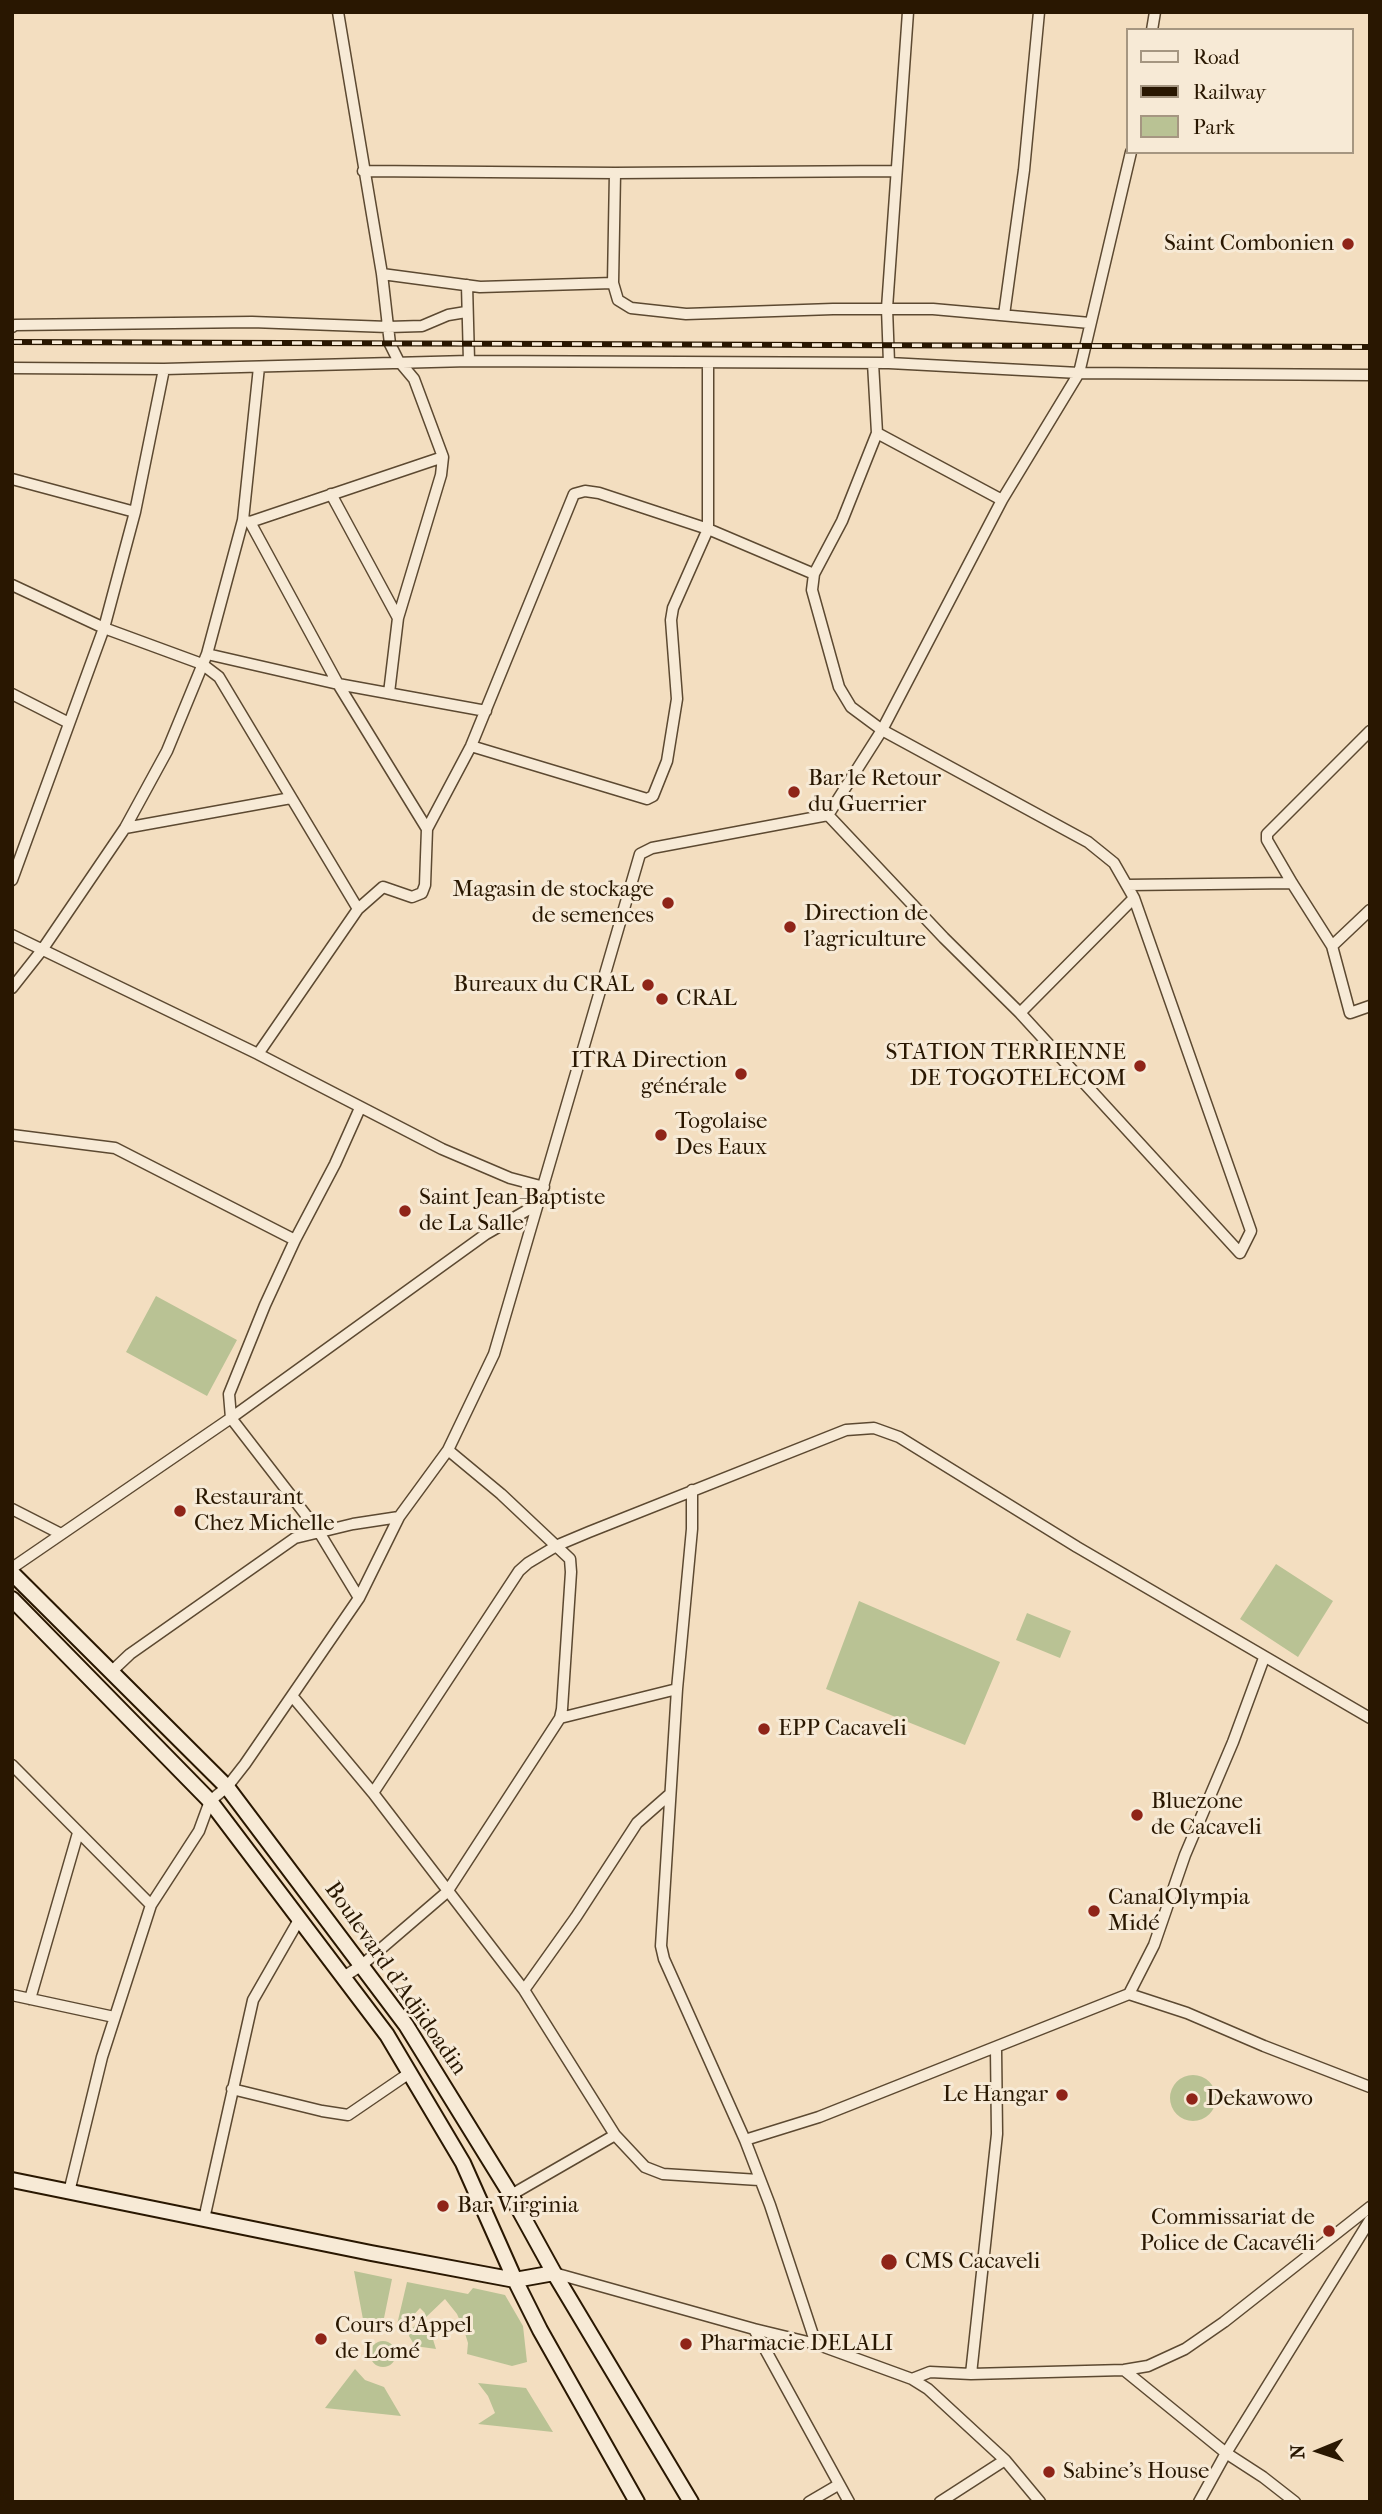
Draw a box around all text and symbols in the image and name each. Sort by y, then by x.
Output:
legend [1126,28,1354,154]
text: Road [1193,45,1240,69]
text: Railway [1193,80,1266,104]
text: Park [1193,115,1235,139]
place label: Saint Combonien [1164,230,1334,258]
marker: Saint Combonien [1340,236,1356,252]
place label: Bar le Retour du Guerrier [808,765,941,819]
marker: Bar le Retour du Guerrier [786,784,802,800]
place label: Magasin de stockage de semences [452,876,654,930]
marker: Magasin de stockage de semences [660,895,676,911]
place label: Direction de l'agriculture [804,900,928,954]
marker: Direction de l'agriculture [782,919,798,935]
place label: Bureaux du CRAL [453,971,634,999]
marker: Bureaux du CRAL [640,977,656,993]
place label: CRAL [676,985,737,1013]
marker: CRAL [654,991,670,1007]
place label: STATION TERRIENNE DE TOGOTELECOM [886,1039,1126,1093]
place label: ITRA Direction générale [571,1047,727,1101]
marker: STATION TERRIENNE DE TOGOTELECOM [1132,1058,1148,1074]
marker: ITRA Direction générale [733,1066,749,1082]
place label: Togolaise Des Eaux [675,1108,767,1162]
marker: Togolaise Des Eaux [653,1127,669,1143]
place label: Saint Jean-Baptiste de La Salle [419,1184,605,1238]
marker: Saint Jean-Baptiste de La Salle [397,1203,413,1219]
place label: Restaurant Chez Michelle [194,1484,335,1538]
marker: Restaurant Chez Michelle [172,1503,188,1519]
place label: EPP Cacaveli [778,1715,907,1743]
marker: EPP Cacaveli [756,1721,772,1737]
place label: Bluezone de Cacaveli [1151,1788,1262,1842]
marker: Bluezone de Cacaveli [1129,1807,1145,1823]
street label: Boulevard d'Adjidoadin [318,1877,472,2081]
place label: CanalOlympia Midé [1108,1884,1250,1938]
marker: CanalOlympia Midé [1086,1903,1102,1919]
place label: Le Hangar [943,2081,1048,2109]
place label: Dekawowo [1206,2085,1313,2113]
marker: Le Hangar [1054,2087,1070,2103]
marker: Dekawowo [1184,2091,1200,2107]
place label: Bar Virginia [457,2192,579,2220]
marker: Bar Virginia [435,2198,451,2214]
place label: Commissariat de Police de Cacavéli [1140,2204,1315,2258]
marker: Commissariat de Police de Cacavéli [1321,2223,1337,2239]
place label: CMS Cacaveli [905,2248,1040,2276]
marker: CMS Cacaveli [879,2252,899,2272]
place label: Cours d'Appel de Lomé [335,2312,472,2366]
place label: Pharmacie DELALI [700,2330,893,2358]
marker: Cours d'Appel de Lomé [313,2331,329,2347]
marker: Pharmacie DELALI [678,2336,694,2352]
north arrow [1284,2416,1354,2486]
text: N [1287,2444,1309,2459]
place label: Sabine's House [1063,2458,1209,2486]
marker: Sabine's House [1041,2464,1057,2480]

